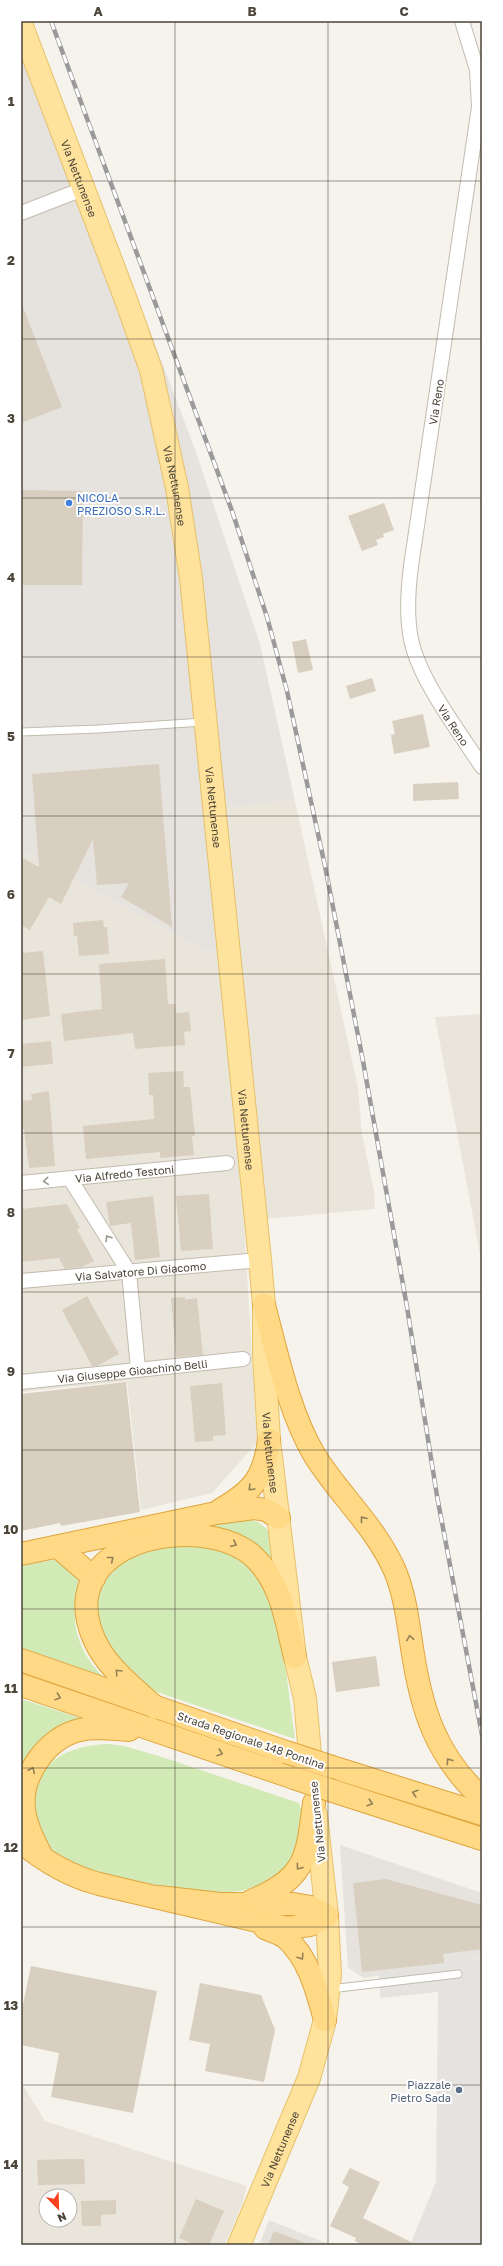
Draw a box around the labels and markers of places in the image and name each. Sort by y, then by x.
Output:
place label: NICOLA PREZIOSO S.R.L. [77,491,165,517]
marker: NICOLA PREZIOSO S.R.L. [64,498,74,508]
place label: Piazzale Pietro Sada [390,2078,451,2104]
marker: Piazzale Pietro Sada [454,2085,464,2095]

